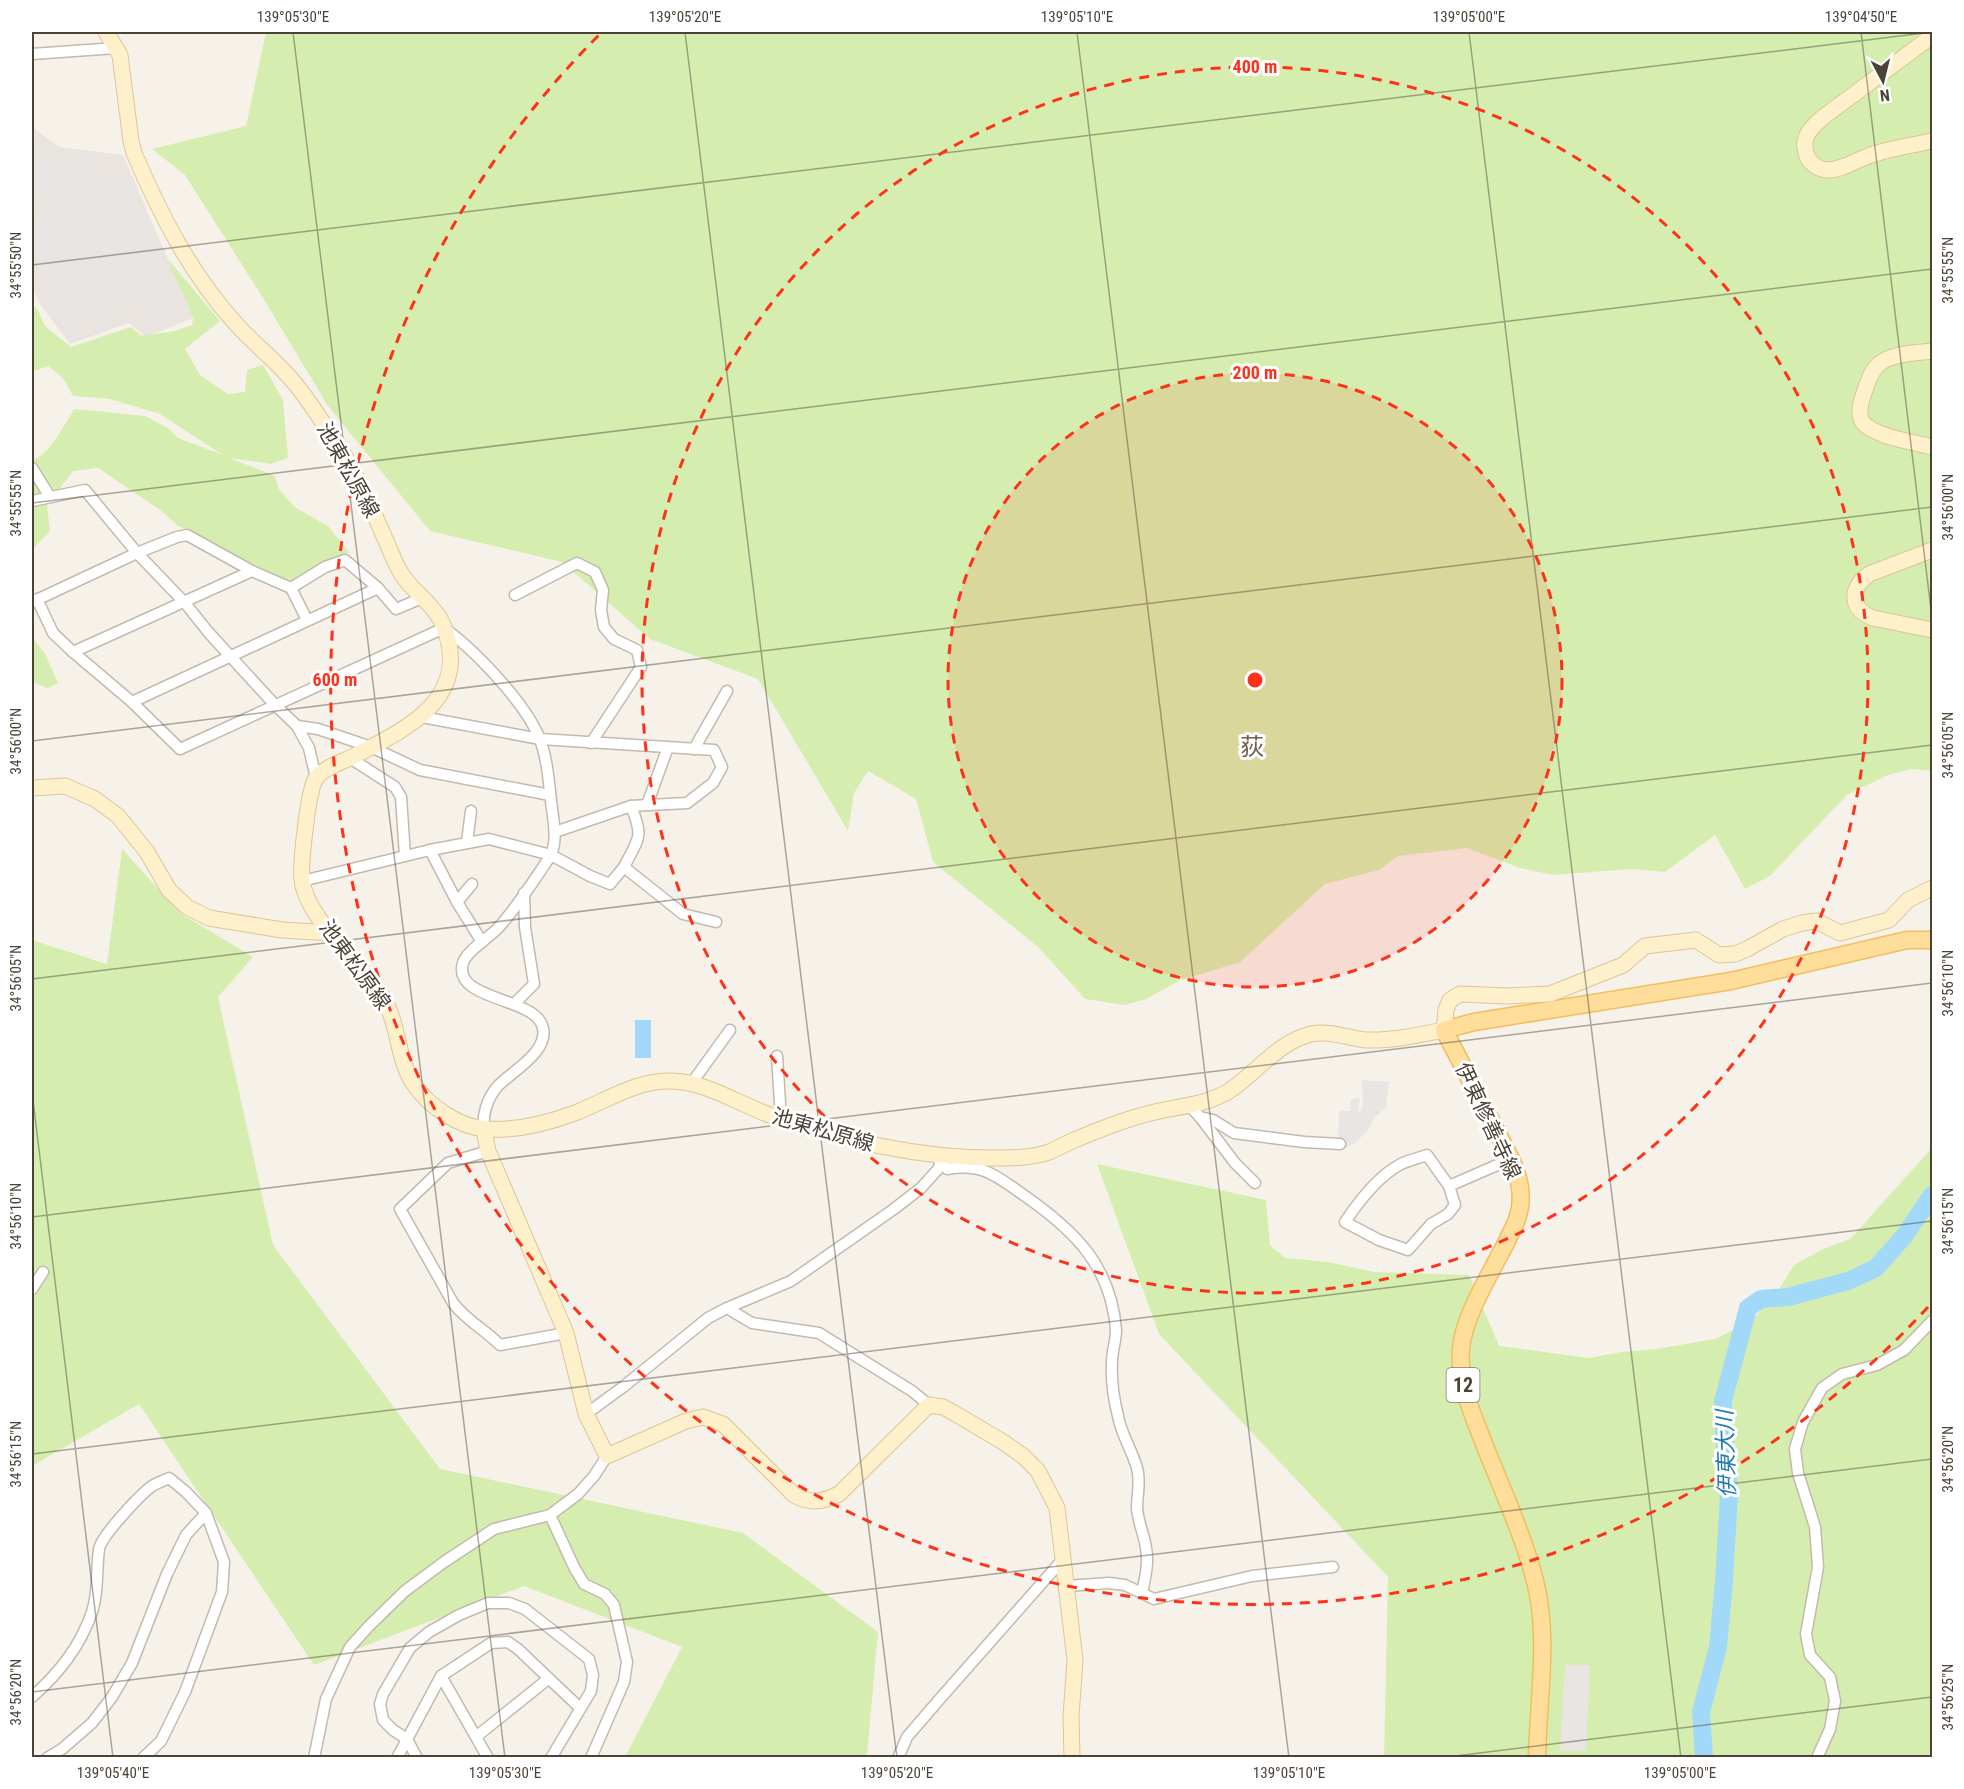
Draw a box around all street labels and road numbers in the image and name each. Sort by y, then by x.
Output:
street label: 池東松原線 [312,418,384,522]
street label: 池東松原線 [314,915,396,1015]
street label: 伊東修善寺線 [1450,1059,1526,1183]
street label: 池東松原線 [769,1104,877,1156]
road number: 12 [1446,1368,1480,1402]

